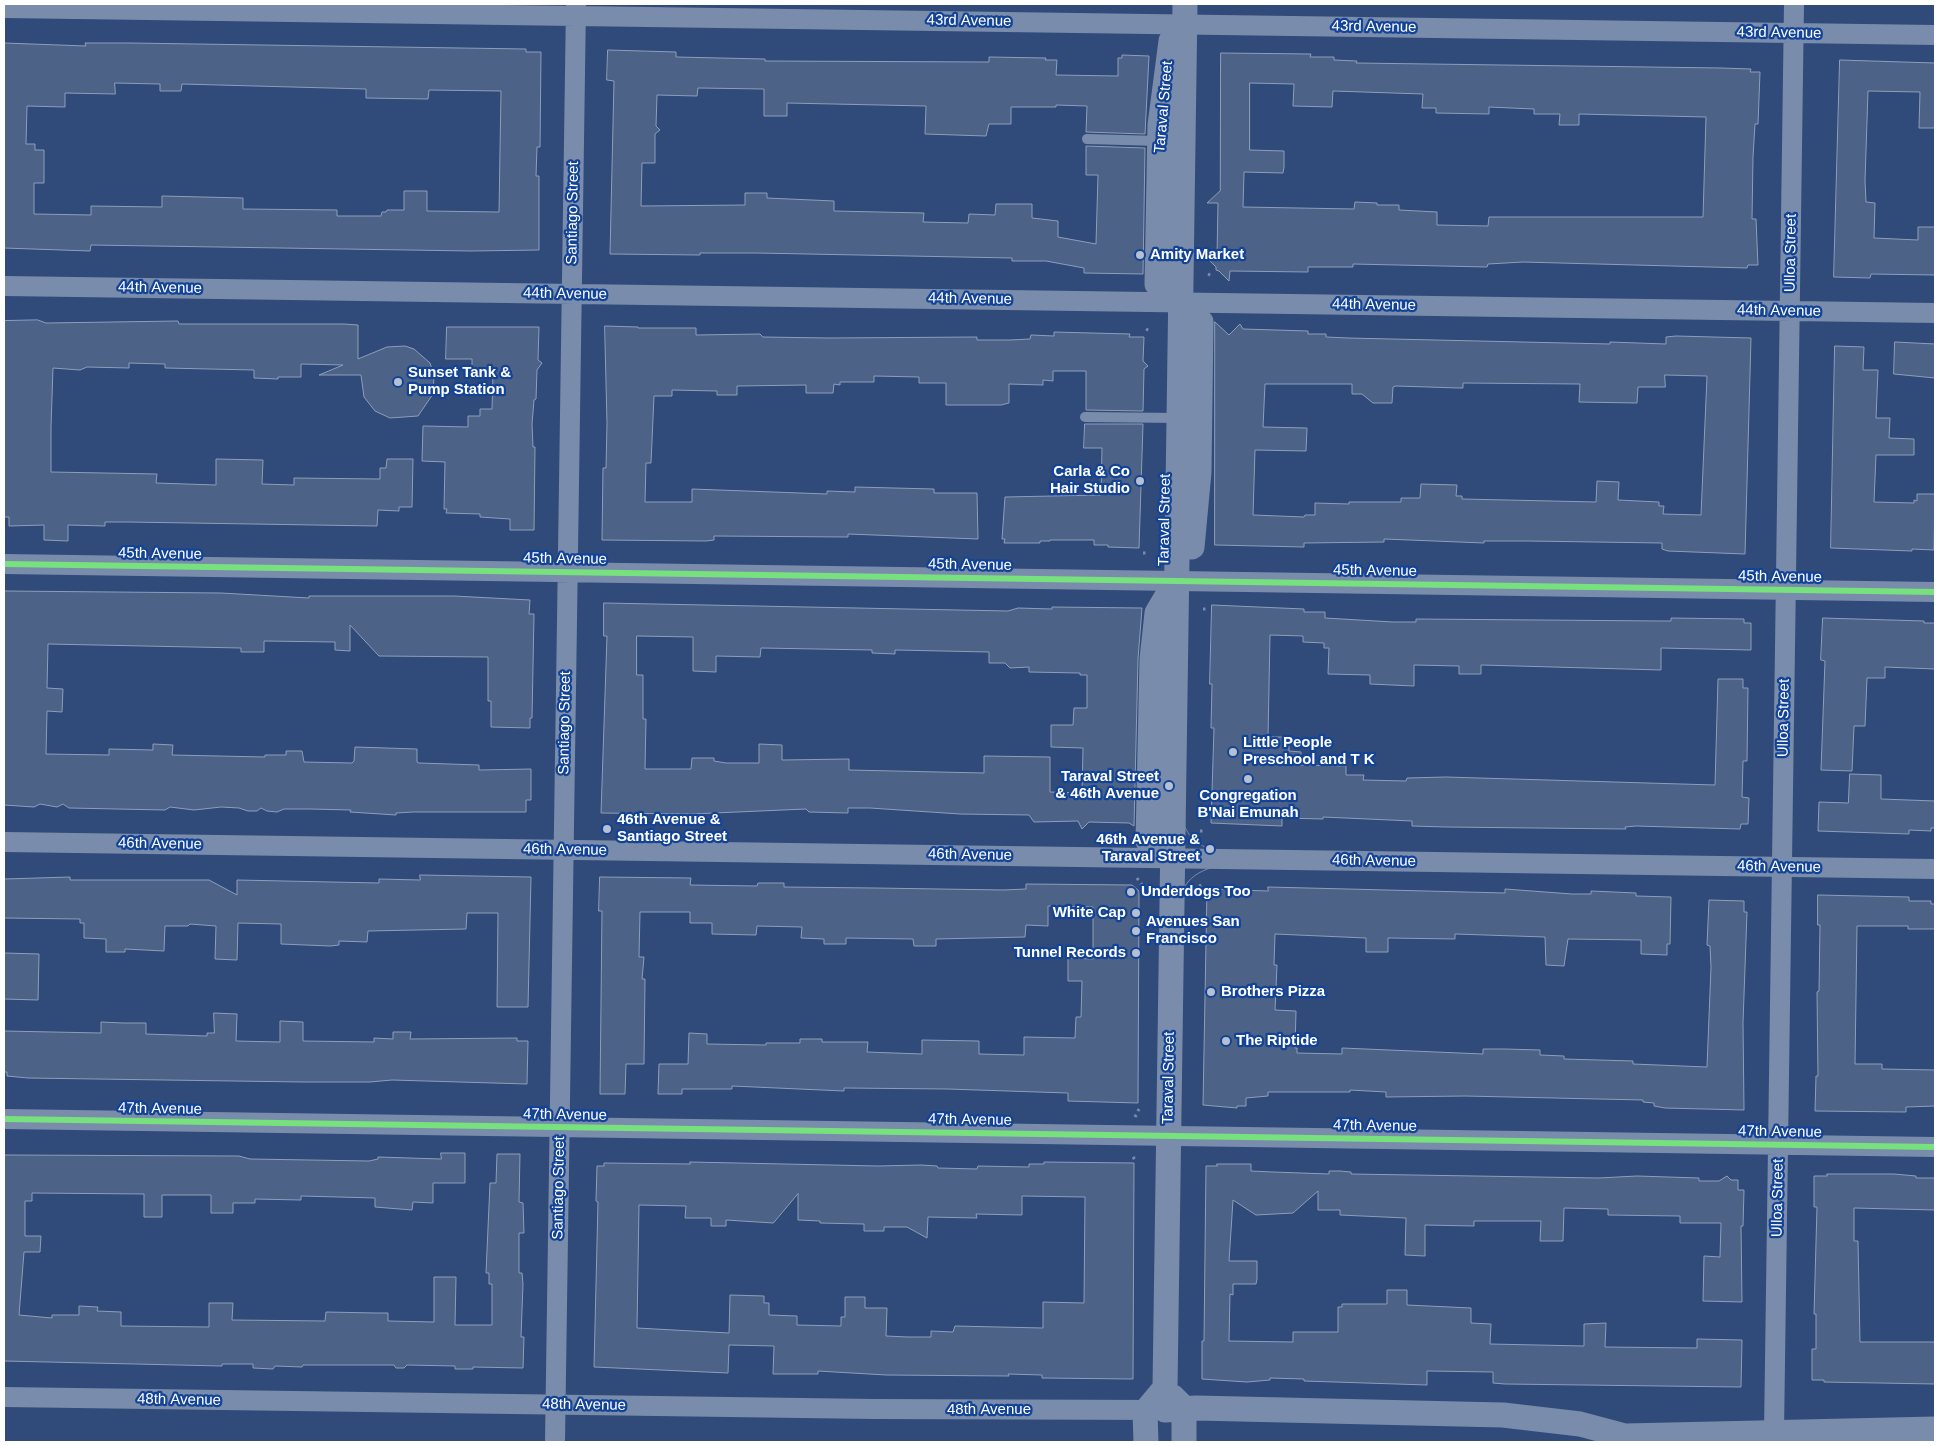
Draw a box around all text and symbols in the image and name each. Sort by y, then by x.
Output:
street label: 43rd Avenue [926,11,1012,31]
street label: 43rd Avenue [1331,17,1417,37]
street label: 43rd Avenue [1736,23,1822,43]
street label: Taraval Street [1151,60,1177,154]
street label: Santiago Street [563,161,583,265]
street label: Ulloa Street [1781,214,1801,292]
place label: Amity Market [1150,246,1244,264]
marker: Amity Market [1134,249,1146,261]
street label: 44th Avenue [118,278,202,298]
street label: 44th Avenue [523,284,607,304]
street label: 44th Avenue [928,289,1012,309]
street label: 44th Avenue [1332,295,1416,315]
street label: 44th Avenue [1737,301,1821,321]
place label: Sunset Tank & Pump Station [408,364,511,399]
marker: Sunset Tank & Pump Station [392,376,404,388]
place label: Carla & Co Hair Studio [1050,463,1130,498]
street label: Taraval Street [1155,474,1175,566]
marker: Carla & Co Hair Studio [1134,475,1146,487]
street label: 45th Avenue [118,544,202,564]
street label: 45th Avenue [523,549,607,569]
street label: 45th Avenue [928,555,1012,575]
street label: 45th Avenue [1333,561,1417,581]
street label: 45th Avenue [1738,567,1822,587]
street label: Santiago Street [555,671,575,775]
street label: Ulloa Street [1774,679,1794,757]
place label: Little People Preschool and T K [1243,734,1375,769]
marker: Little People Preschool and T K [1227,746,1239,758]
place label: Taraval Street & 46th Avenue [1055,768,1159,803]
marker: Congregation B'Nai Emunah [1242,773,1254,785]
marker: Taraval Street & 46th Avenue [1163,780,1175,792]
place label: Congregation B'Nai Emunah [1197,787,1299,822]
place label: 46th Avenue & Santiago Street [617,811,727,846]
marker: 46th Avenue & Santiago Street [601,823,613,835]
place label: 46th Avenue & Taraval Street [1096,831,1200,866]
street label: 46th Avenue [118,834,202,854]
street label: 46th Avenue [523,840,607,860]
marker: 46th Avenue & Taraval Street [1204,843,1216,855]
street label: 46th Avenue [928,845,1012,865]
street label: 46th Avenue [1332,851,1416,871]
street label: 46th Avenue [1737,857,1821,877]
place label: Underdogs Too [1141,883,1251,901]
marker: Underdogs Too [1125,886,1137,898]
place label: White Cap [1053,904,1126,922]
marker: White Cap [1130,907,1142,919]
place label: Avenues San Francisco [1146,913,1240,948]
marker: Avenues San Francisco [1130,925,1142,937]
place label: Tunnel Records [1014,944,1126,962]
marker: Tunnel Records [1130,947,1142,959]
place label: Brothers Pizza [1221,983,1325,1001]
marker: Brothers Pizza [1205,986,1217,998]
street label: Taraval Street [1159,1032,1179,1124]
place label: The Riptide [1236,1032,1318,1050]
marker: The Riptide [1220,1035,1232,1047]
street label: 47th Avenue [118,1099,202,1119]
street label: 47th Avenue [523,1105,607,1125]
street label: 47th Avenue [928,1110,1012,1130]
street label: 47th Avenue [1333,1116,1417,1136]
street label: 47th Avenue [1738,1122,1822,1142]
street label: Santiago Street [549,1136,569,1240]
street label: Ulloa Street [1768,1159,1788,1237]
street label: 48th Avenue [137,1390,221,1410]
street label: 48th Avenue [542,1395,626,1415]
street label: 48th Avenue [947,1401,1031,1419]

